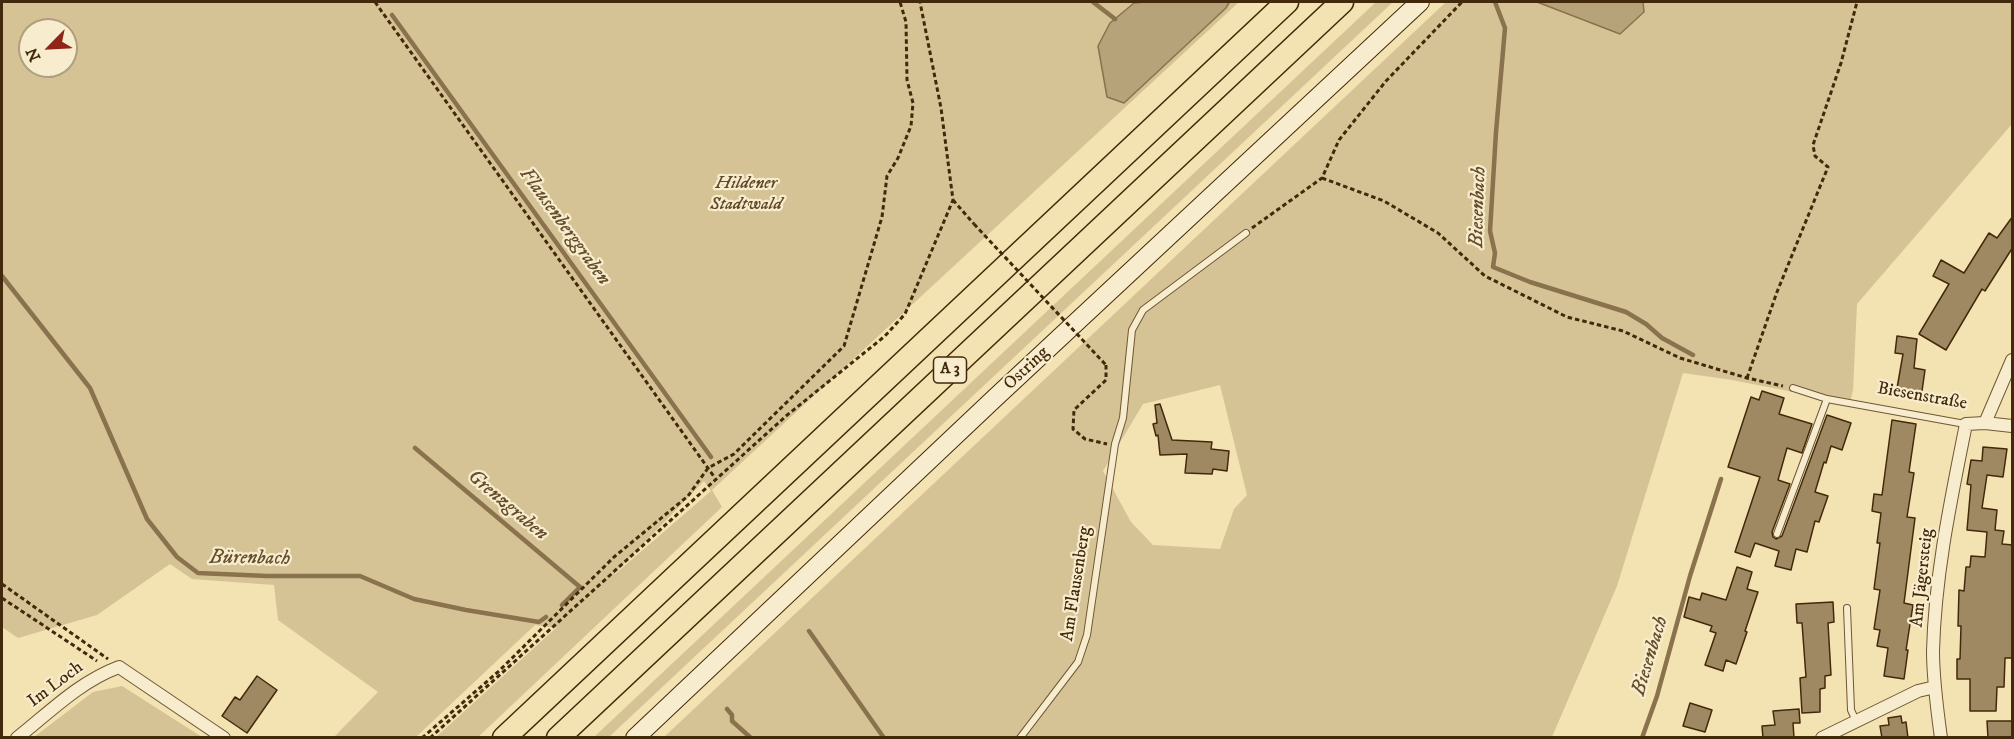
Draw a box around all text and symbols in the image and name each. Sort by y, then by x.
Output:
north arrow [18,18,78,78]
text: N [22,44,45,65]
water label: Flausenberggraben [513,163,615,291]
water label: Biesenbach [1466,166,1492,248]
park label: Hildener Stadtwald [710,173,782,216]
street label: Ostring [1000,343,1054,395]
road number: A 3 [934,357,966,383]
street label: Biesenstraße [1875,378,1969,416]
water label: Grenzgraben [462,465,552,547]
street label: Am Flausenberg [1057,525,1097,643]
street label: Am Jägersteig [1907,528,1939,628]
water label: Bürenbach [209,546,291,572]
water label: Biesenbach [1628,614,1674,698]
street label: Im Loch [24,657,88,713]

